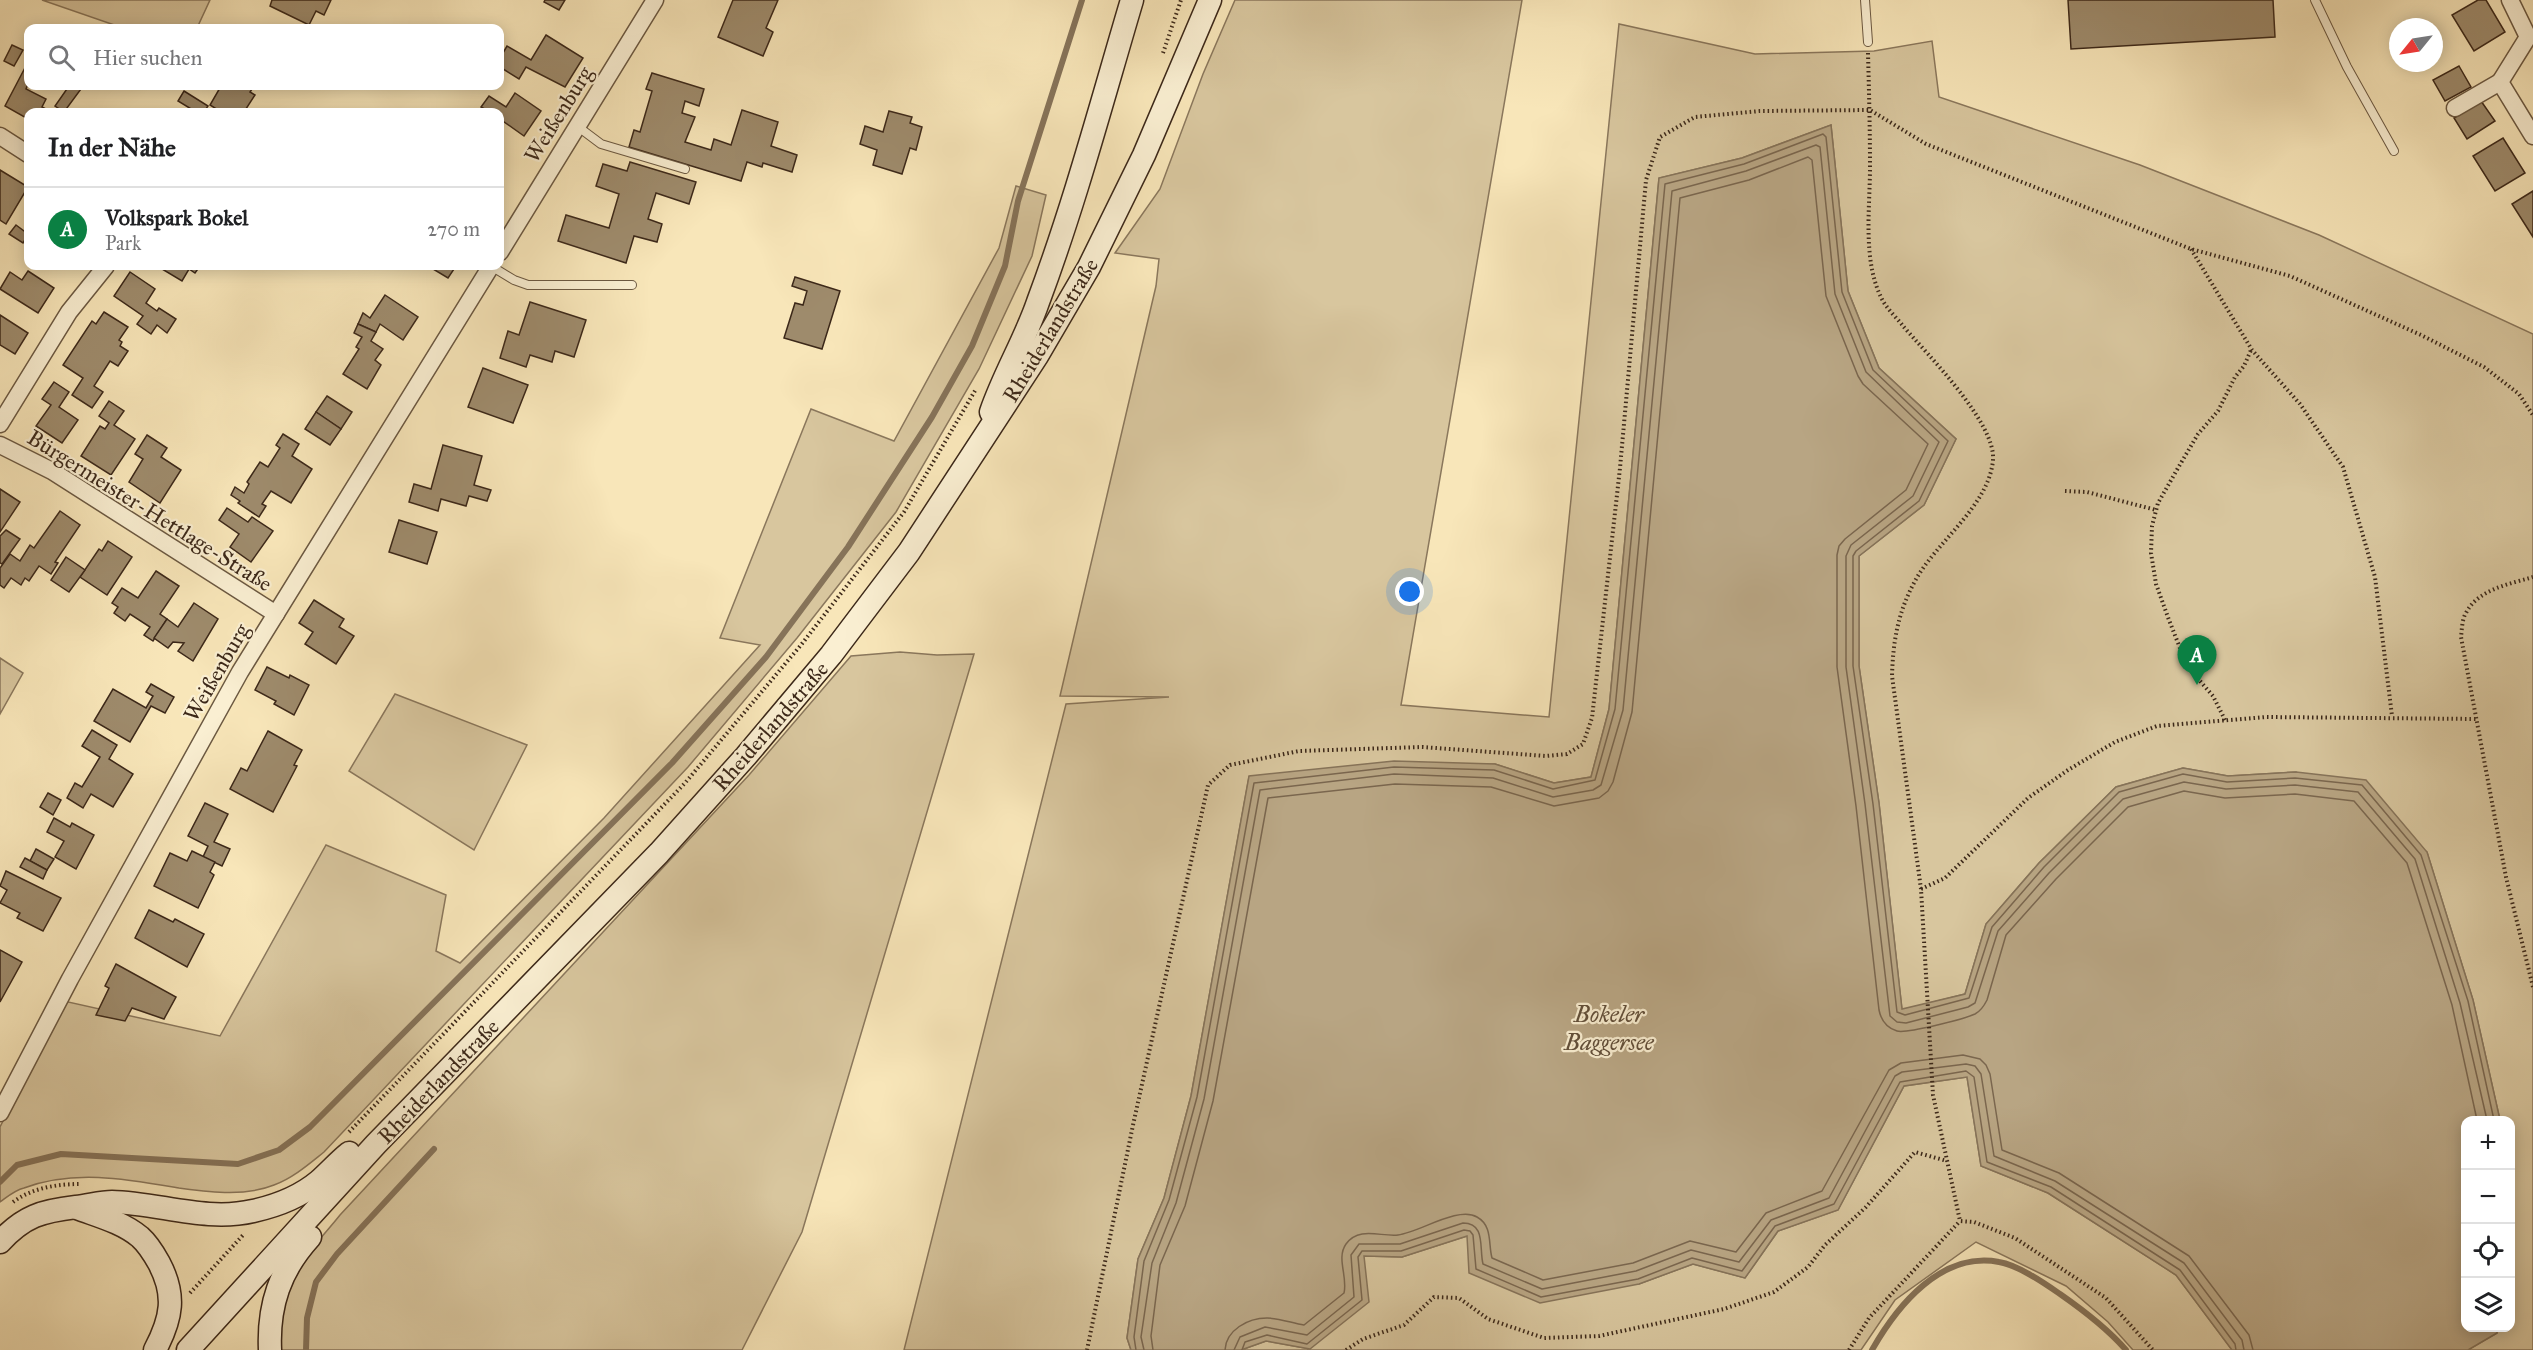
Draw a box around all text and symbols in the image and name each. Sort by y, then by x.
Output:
north arrow [2389,18,2443,72]
search box [24,24,504,90]
icon: search [45,41,78,74]
text: Hier suchen [93,44,202,71]
street label: Weißenburg [518,61,599,167]
text: In der Nähe [48,131,176,163]
text: Volkspark Bokel [105,204,248,231]
text: A [61,217,74,241]
text: 270 m [427,217,480,241]
text: Park [105,231,141,255]
street label: Rheiderlandstraße [997,253,1104,407]
street label: Bürgermeister-Hettlage-Straße [22,424,277,597]
your location [1395,577,1424,606]
street label: Weißenburg [178,618,256,726]
pin: A [2178,636,2216,685]
street label: Rheiderlandstraße [707,656,834,797]
water label: Bokeler Baggersee [1563,999,1655,1057]
street label: Rheiderlandstraße [372,1013,505,1149]
map controls [2461,1116,2515,1332]
button: + [2461,1116,2515,1170]
button: − [2461,1170,2515,1224]
button: locate [2461,1224,2515,1278]
button: layers [2461,1278,2515,1332]

